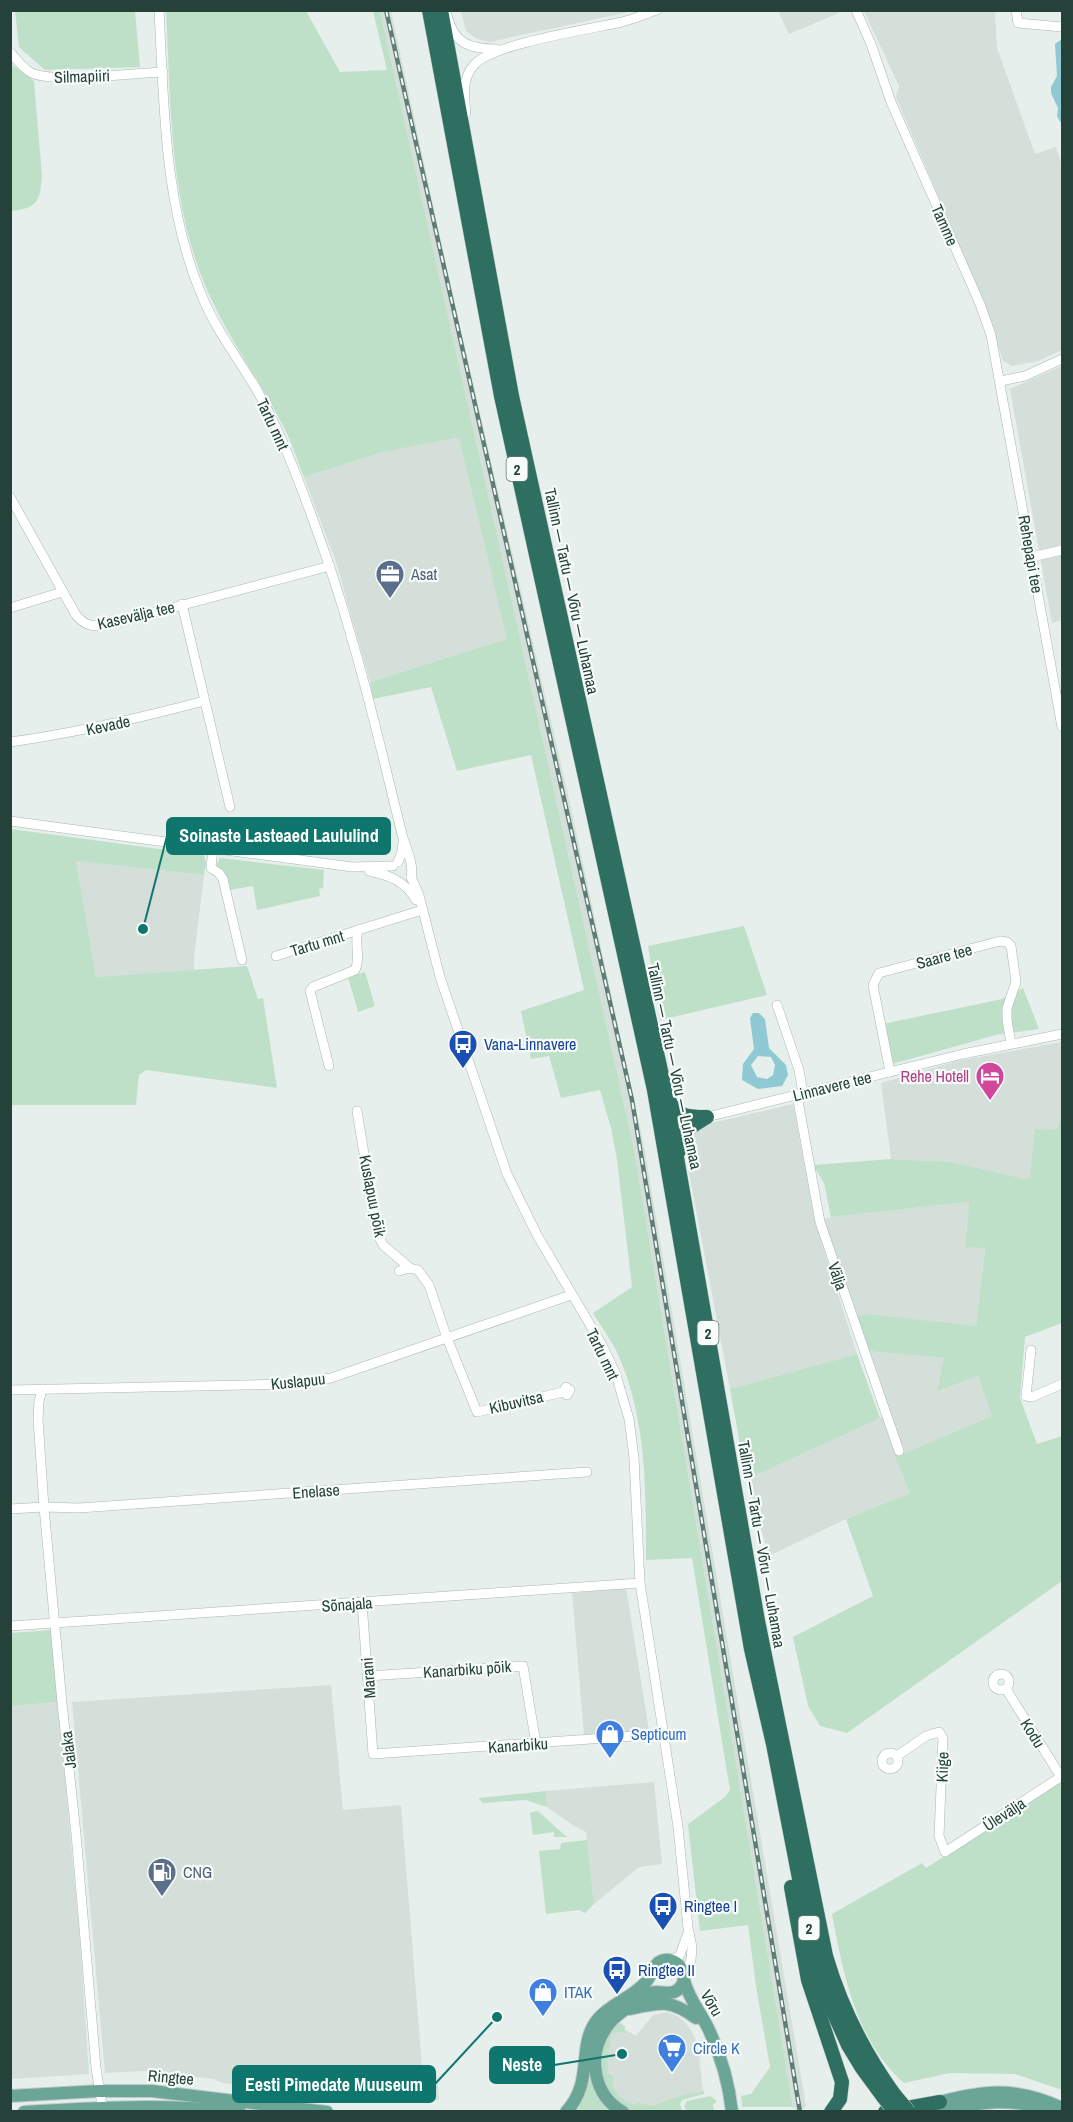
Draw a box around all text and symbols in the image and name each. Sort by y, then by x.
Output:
street label: Silmapiiri [54,64,110,88]
street label: Tamme [926,201,964,249]
street label: Tartu mnt [251,394,295,454]
road number: 2 [506,457,528,481]
street label: Tallinn — Tartu — Võru — Luhamaa [539,486,605,697]
street label: Rehepapi tee [1013,513,1049,595]
office icon: Asat [374,558,406,600]
place label: Asat [410,563,438,585]
street label: Kasevälja tee [95,595,177,635]
street label: Kevade [84,710,132,740]
callout: Soinaste Lasteaed Laululind [167,818,390,854]
text: Soinaste Lasteaed Laululind [179,823,379,848]
street label: Tartu mnt [288,924,347,962]
street label: Saare tee [914,938,974,974]
street label: Tallinn — Tartu — Võru — Luhamaa [642,961,708,1172]
bus stop icon: Vana-Linnavere [447,1028,479,1070]
place label: Vana-Linnavere [484,1033,576,1055]
hotel icon: Rehe Hotell [974,1060,1006,1102]
place label: Rehe Hotell [900,1065,969,1087]
street label: Linnavere tee [790,1066,874,1106]
street label: Kuslapuu põik [354,1153,392,1239]
street label: Välja [823,1259,853,1294]
road number: 2 [698,1321,718,1345]
street label: Tartu mnt [581,1324,625,1384]
street label: Kuslapuu [270,1367,326,1395]
street label: Kibuvitsa [487,1385,546,1419]
street label: Tallinn — Tartu — Võru — Luhamaa [733,1439,791,1650]
street label: Enelase [292,1478,340,1504]
street label: Sõnajala [321,1591,374,1617]
street label: Kanarbiku põik [422,1655,512,1683]
street label: Marani [356,1657,380,1699]
street label: Kodu [1016,1714,1050,1752]
shop icon: Septicum [594,1718,626,1760]
place label: Septicum [631,1723,686,1745]
street label: Jalaka [55,1729,81,1770]
street label: Kanarbiku [487,1732,549,1758]
street label: Kiige [930,1751,954,1783]
street label: Ülevälja [978,1792,1030,1836]
fuel station icon: CNG [146,1856,178,1898]
place label: CNG [183,1861,212,1883]
bus stop icon: Ringtee I [647,1890,679,1932]
place label: Ringtee I [684,1895,737,1917]
road number: 2 [798,1916,820,1940]
bus stop icon: Ringtee II [601,1954,633,1996]
place label: Ringtee II [638,1959,695,1981]
shop icon: ITAK [527,1976,559,2018]
place label: ITAK [564,1981,592,2003]
street label: Võru [696,1986,728,2020]
supermarket icon: Circle K [656,2032,688,2074]
place label: Circle K [693,2037,740,2059]
callout: Neste [490,2047,554,2083]
text: Neste [502,2052,542,2077]
street label: Ringtee [147,2064,195,2090]
callout: Eesti Pimedate Muuseum [233,2066,435,2102]
text: Eesti Pimedate Muuseum [245,2072,423,2097]

